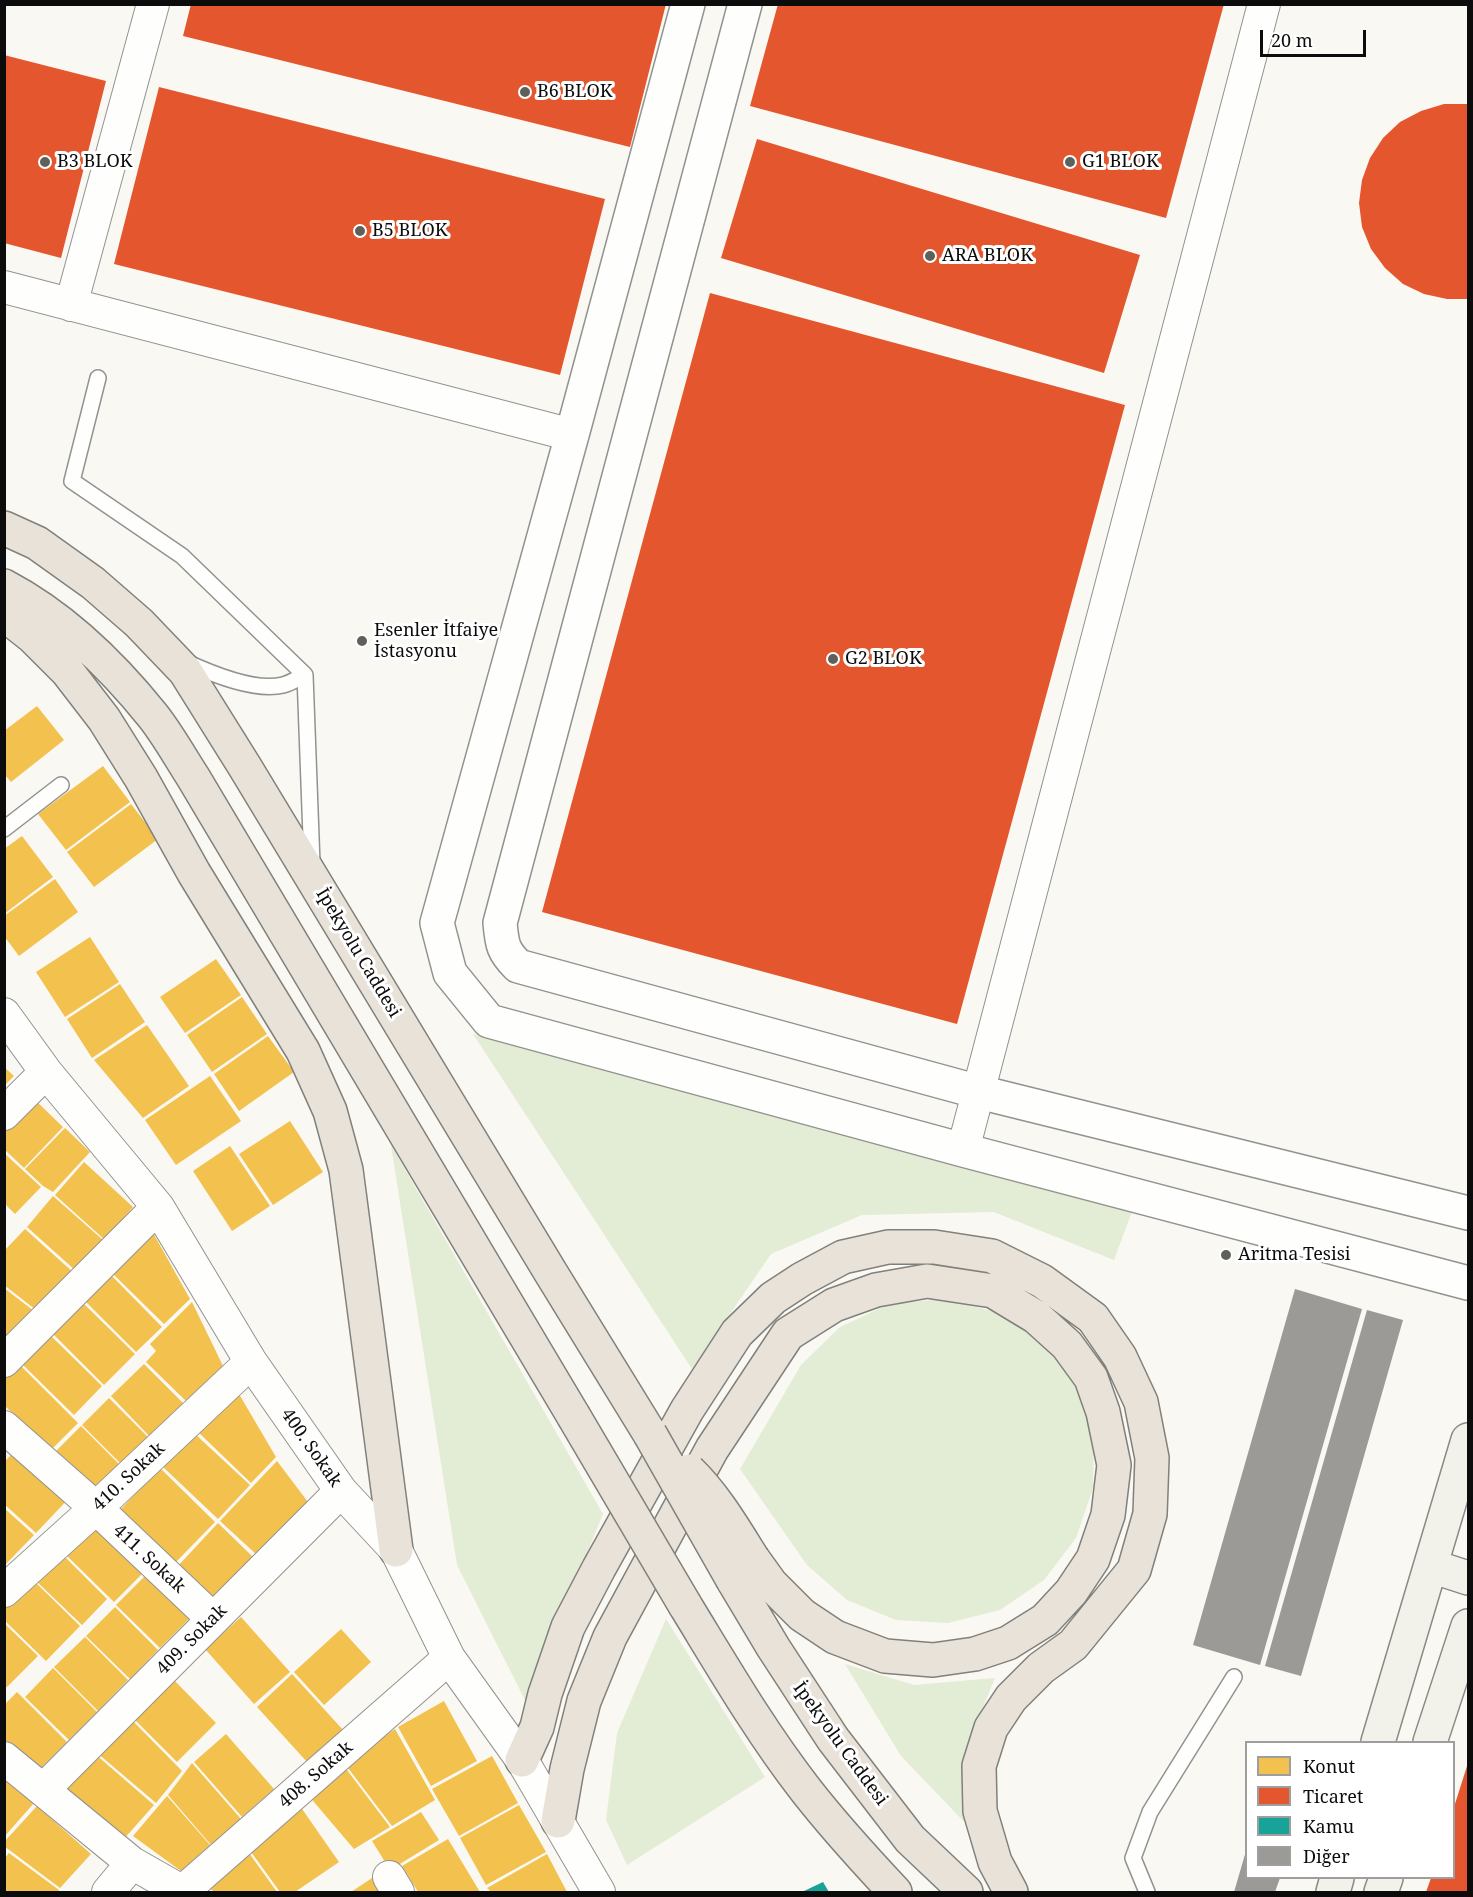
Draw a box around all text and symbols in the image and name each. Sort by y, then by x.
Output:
scale bar [1263,18,1370,56]
text: 20 m [1271,28,1313,52]
place label: B6 BLOK [537,81,612,103]
marker: B6 BLOK [518,85,532,99]
place label: B3 BLOK [57,151,132,173]
place label: G1 BLOK [1082,151,1159,173]
marker: B3 BLOK [38,155,52,169]
marker: G1 BLOK [1063,155,1077,169]
place label: B5 BLOK [372,220,447,242]
marker: B5 BLOK [353,224,367,238]
place label: ARA BLOK [942,245,1033,267]
marker: ARA BLOK [923,249,937,263]
place label: Esenler İtfaiye İstasyonu [374,620,498,662]
marker: Esenler İtfaiye İstasyonu [355,634,369,648]
place label: G2 BLOK [845,648,922,670]
marker: G2 BLOK [826,652,840,666]
street label: İpekyolu Caddesi [311,884,405,1022]
place label: Aritma Tesisi [1238,1244,1351,1266]
marker: Aritma Tesisi [1219,1248,1233,1262]
street label: 400. Sokak [276,1405,346,1491]
street label: 410. Sokak [88,1438,170,1516]
street label: 411. Sokak [108,1520,190,1598]
street label: 409. Sokak [152,1600,232,1680]
street label: İpekyolu Caddesi [788,1678,892,1810]
street label: 408. Sokak [275,1737,357,1813]
legend [1245,1741,1455,1879]
text: Konut [1303,1754,1355,1778]
text: Ticaret [1303,1784,1363,1808]
text: Kamu [1303,1814,1354,1838]
text: Diğer [1303,1844,1350,1868]

